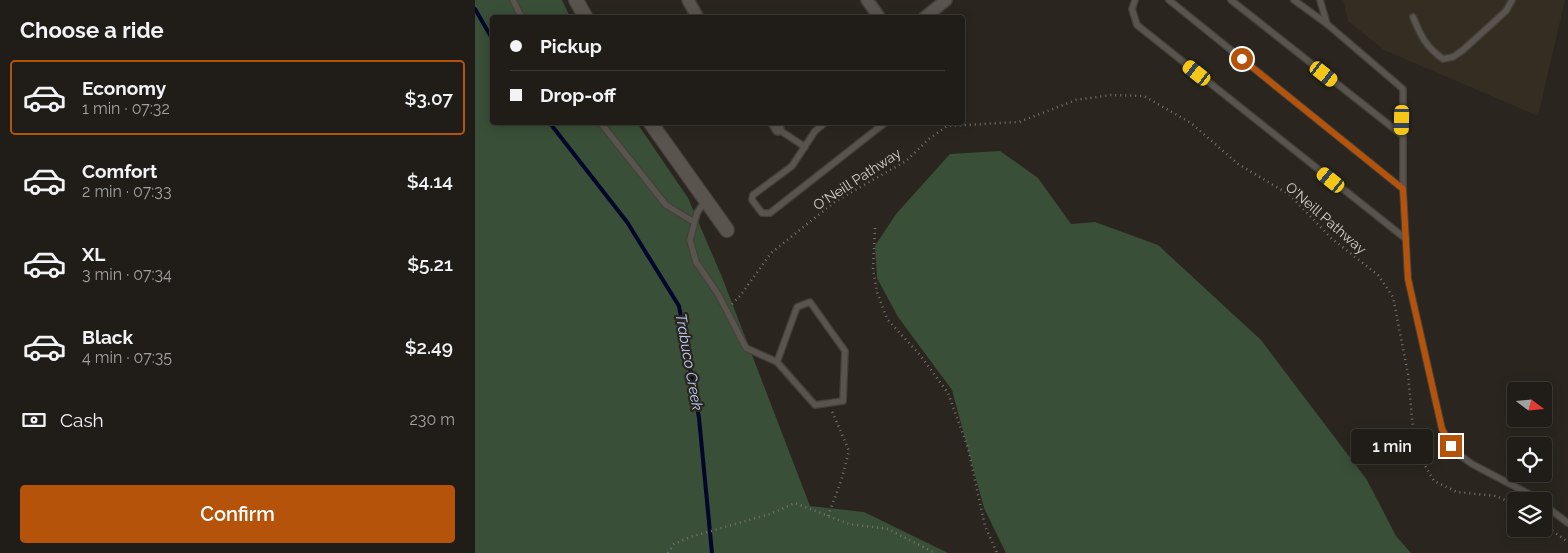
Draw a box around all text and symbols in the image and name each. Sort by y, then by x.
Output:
text: Choose a ride [20,17,164,43]
text: Pickup [540,35,602,57]
route start [1231,48,1253,70]
car [1180,58,1213,88]
car [1307,59,1340,89]
icon: car [22,75,67,120]
text: Economy [82,77,166,99]
text: Drop-off [540,84,616,106]
text: $3.07 [405,87,453,109]
text: 1 min · 07:32 [82,99,170,118]
car [1394,105,1409,135]
street label: O'Neill Pathway [810,145,904,213]
icon: car [22,158,67,203]
text: Comfort [82,160,157,182]
car [1314,165,1347,195]
text: $4.14 [407,170,453,192]
street label: O'Neill Pathway [1283,179,1370,257]
text: 2 min · 07:33 [82,182,171,201]
icon: car [22,241,67,286]
text: XL [82,243,105,265]
text: $5.21 [407,253,453,275]
text: 3 min · 07:34 [82,265,172,284]
water label: Trabuco Creek [672,312,706,412]
icon: car [22,324,67,369]
text: Black [82,326,133,348]
text: $2.49 [405,336,453,358]
text: 4 min · 07:35 [82,348,172,367]
north arrow [1507,382,1553,428]
map controls [1507,382,1552,537]
icon: cash [20,406,48,434]
text: Cash [60,409,104,431]
text: 230 m [410,410,455,429]
callout: 1 min [1351,428,1433,464]
route end [1440,435,1462,457]
text: 1 min [1372,437,1412,456]
button: locate [1507,437,1552,482]
button: Confirm [20,485,455,543]
button: layers [1507,492,1552,537]

